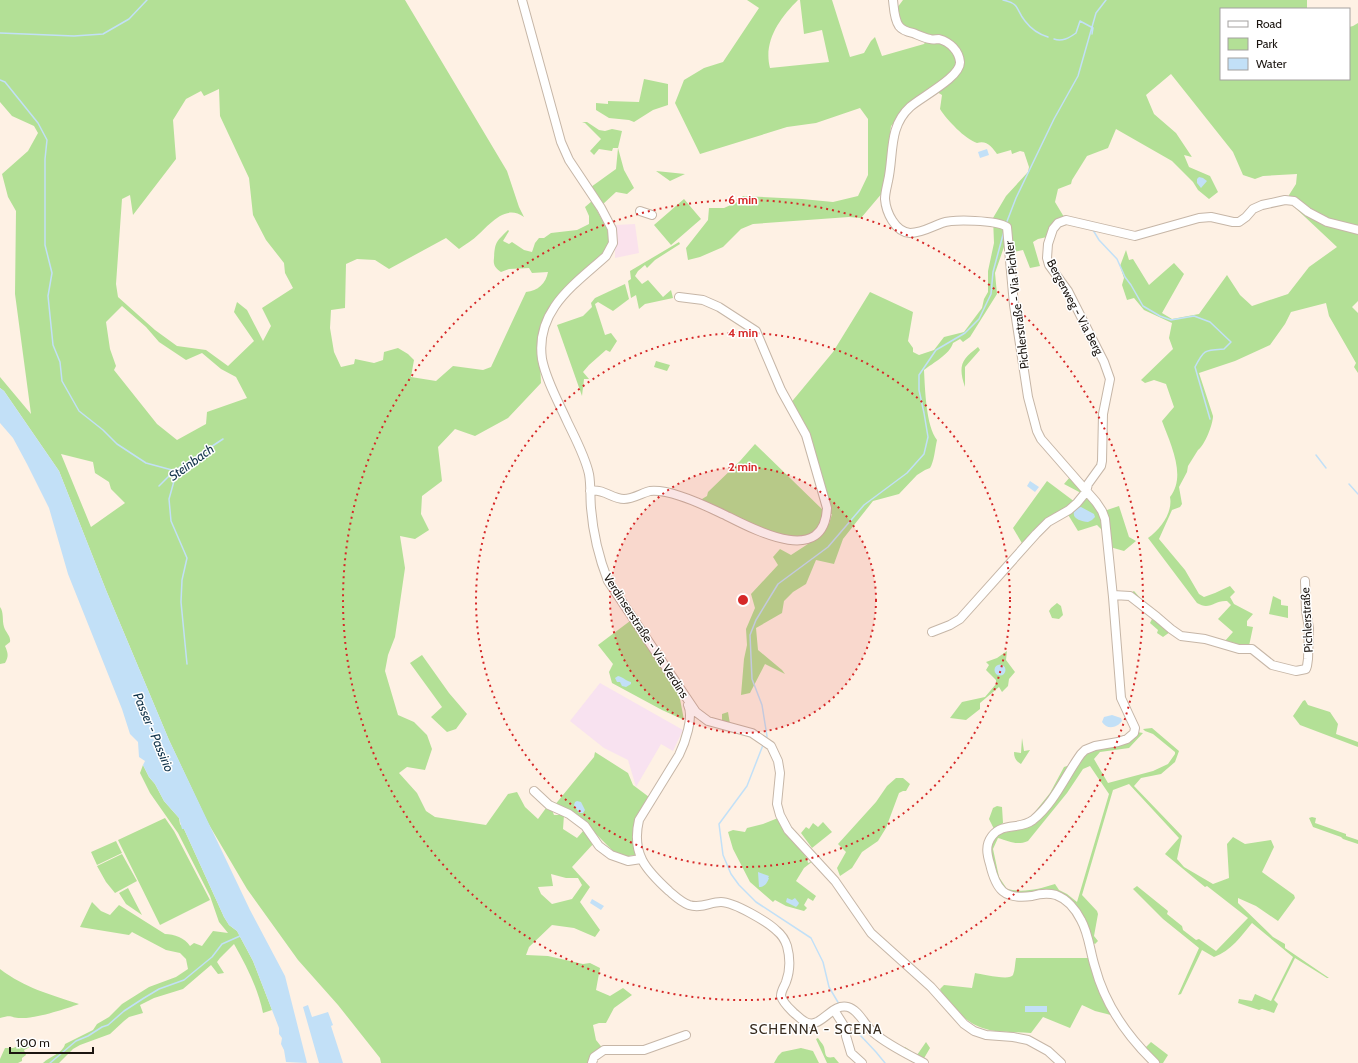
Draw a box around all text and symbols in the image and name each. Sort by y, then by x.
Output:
legend [1220,8,1350,80]
text: Road [1256,16,1282,31]
text: Park [1256,36,1278,51]
text: Water [1256,56,1287,71]
text: 6 min [728,192,758,207]
street label: Pichlerstraße - Via Pichler [1001,240,1032,370]
street label: Bergerweg - Via Berg [1044,256,1107,358]
text: 4 min [728,325,758,340]
water label: Steinbach [165,440,217,484]
text: 2 min [729,459,757,474]
street label: Verdinserstraße - Via Verdins [601,571,692,701]
street label: Pichlerstraße [1297,587,1316,653]
centre of rings [736,593,750,607]
water label: Passer - Passirio [130,690,178,774]
district label: SCHENNA - SCENA [749,1020,883,1038]
scale bar [10,1029,93,1055]
text: 100 m [16,1035,50,1050]

